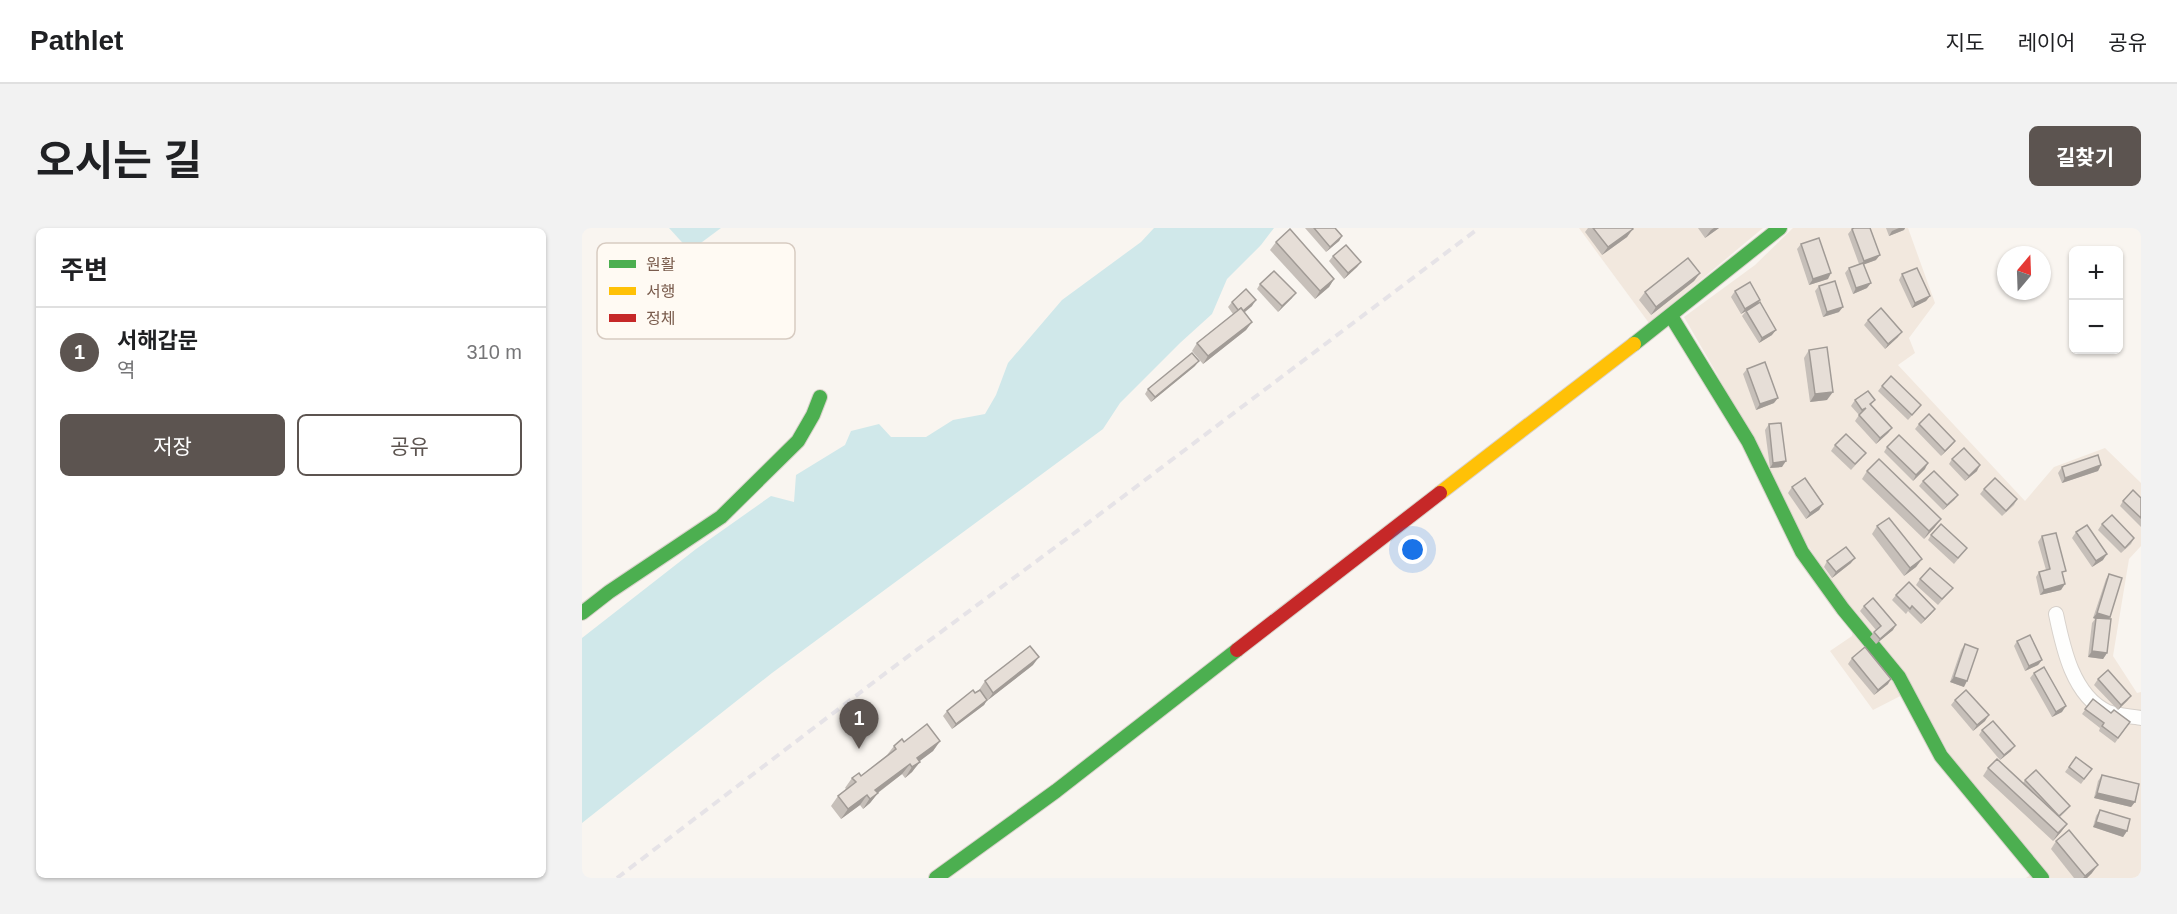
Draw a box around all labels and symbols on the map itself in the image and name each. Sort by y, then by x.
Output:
legend [597,243,795,339]
north arrow [1997,246,2051,300]
text: 원활 [646,256,676,273]
text: 서행 [646,283,675,300]
text: 정체 [646,310,675,327]
your location [1398,535,1427,564]
pin: 1 [840,700,878,749]

